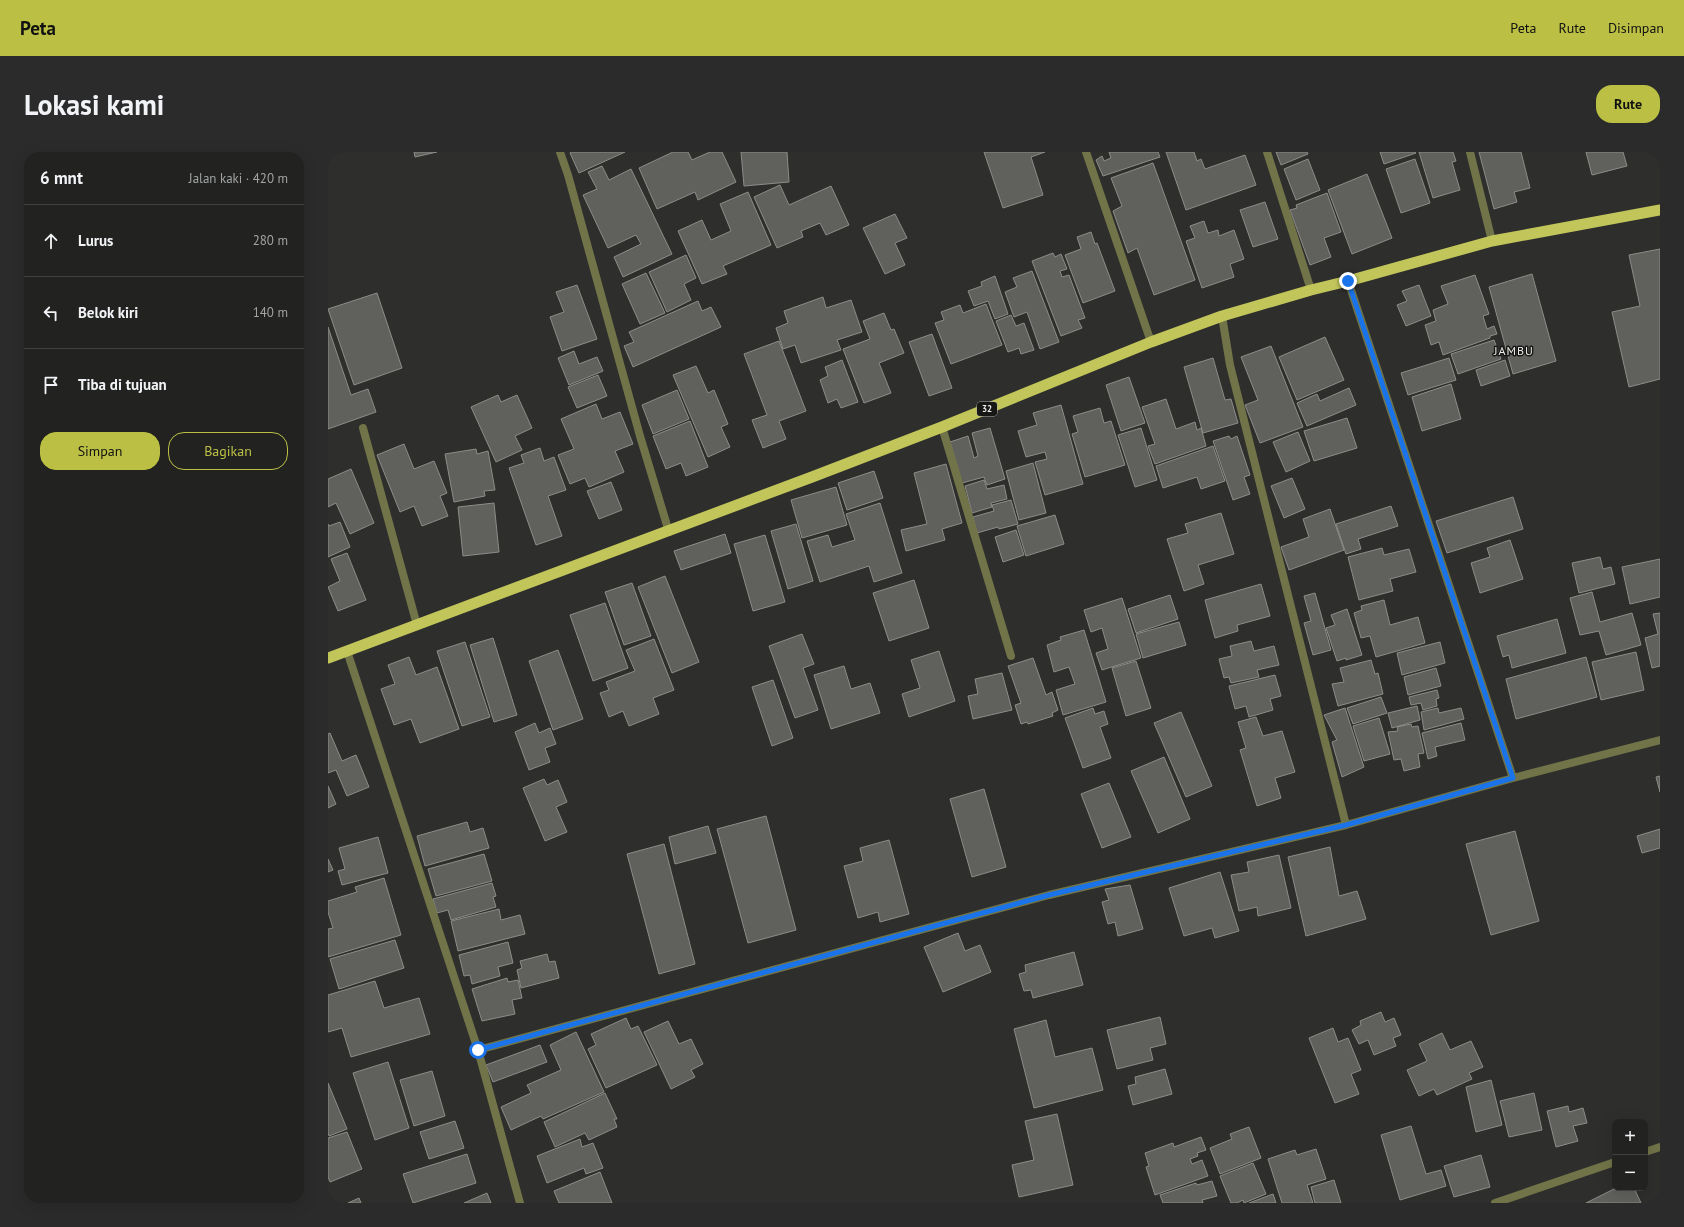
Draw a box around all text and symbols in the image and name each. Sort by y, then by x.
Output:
text: Peta [20,16,56,40]
text: Peta [1510,19,1536,37]
text: Rute [1558,19,1586,37]
text: Disimpan [1608,19,1664,37]
button: Rute [1596,85,1660,123]
text: Lokasi kami [24,86,164,123]
text: 6 mnt [40,167,83,189]
text: Jalan kaki · 420 m [189,170,288,187]
icon: ahead [40,230,62,252]
text: Lurus [78,231,113,250]
text: 280 m [253,232,288,249]
route end [1339,272,1357,290]
icon: left [40,302,62,324]
text: Belok kiri [78,303,138,322]
text: 140 m [253,304,288,321]
district label: JAMBU [1493,343,1534,358]
icon: arrive [40,374,62,396]
text: Tiba di tujuan [78,375,167,394]
road number: 32 [977,402,997,416]
button: Simpan [40,432,160,470]
button: Bagikan [168,432,288,470]
route start [469,1041,487,1059]
map controls [1612,1119,1648,1191]
button: + [1612,1119,1648,1155]
button: − [1612,1155,1648,1191]

